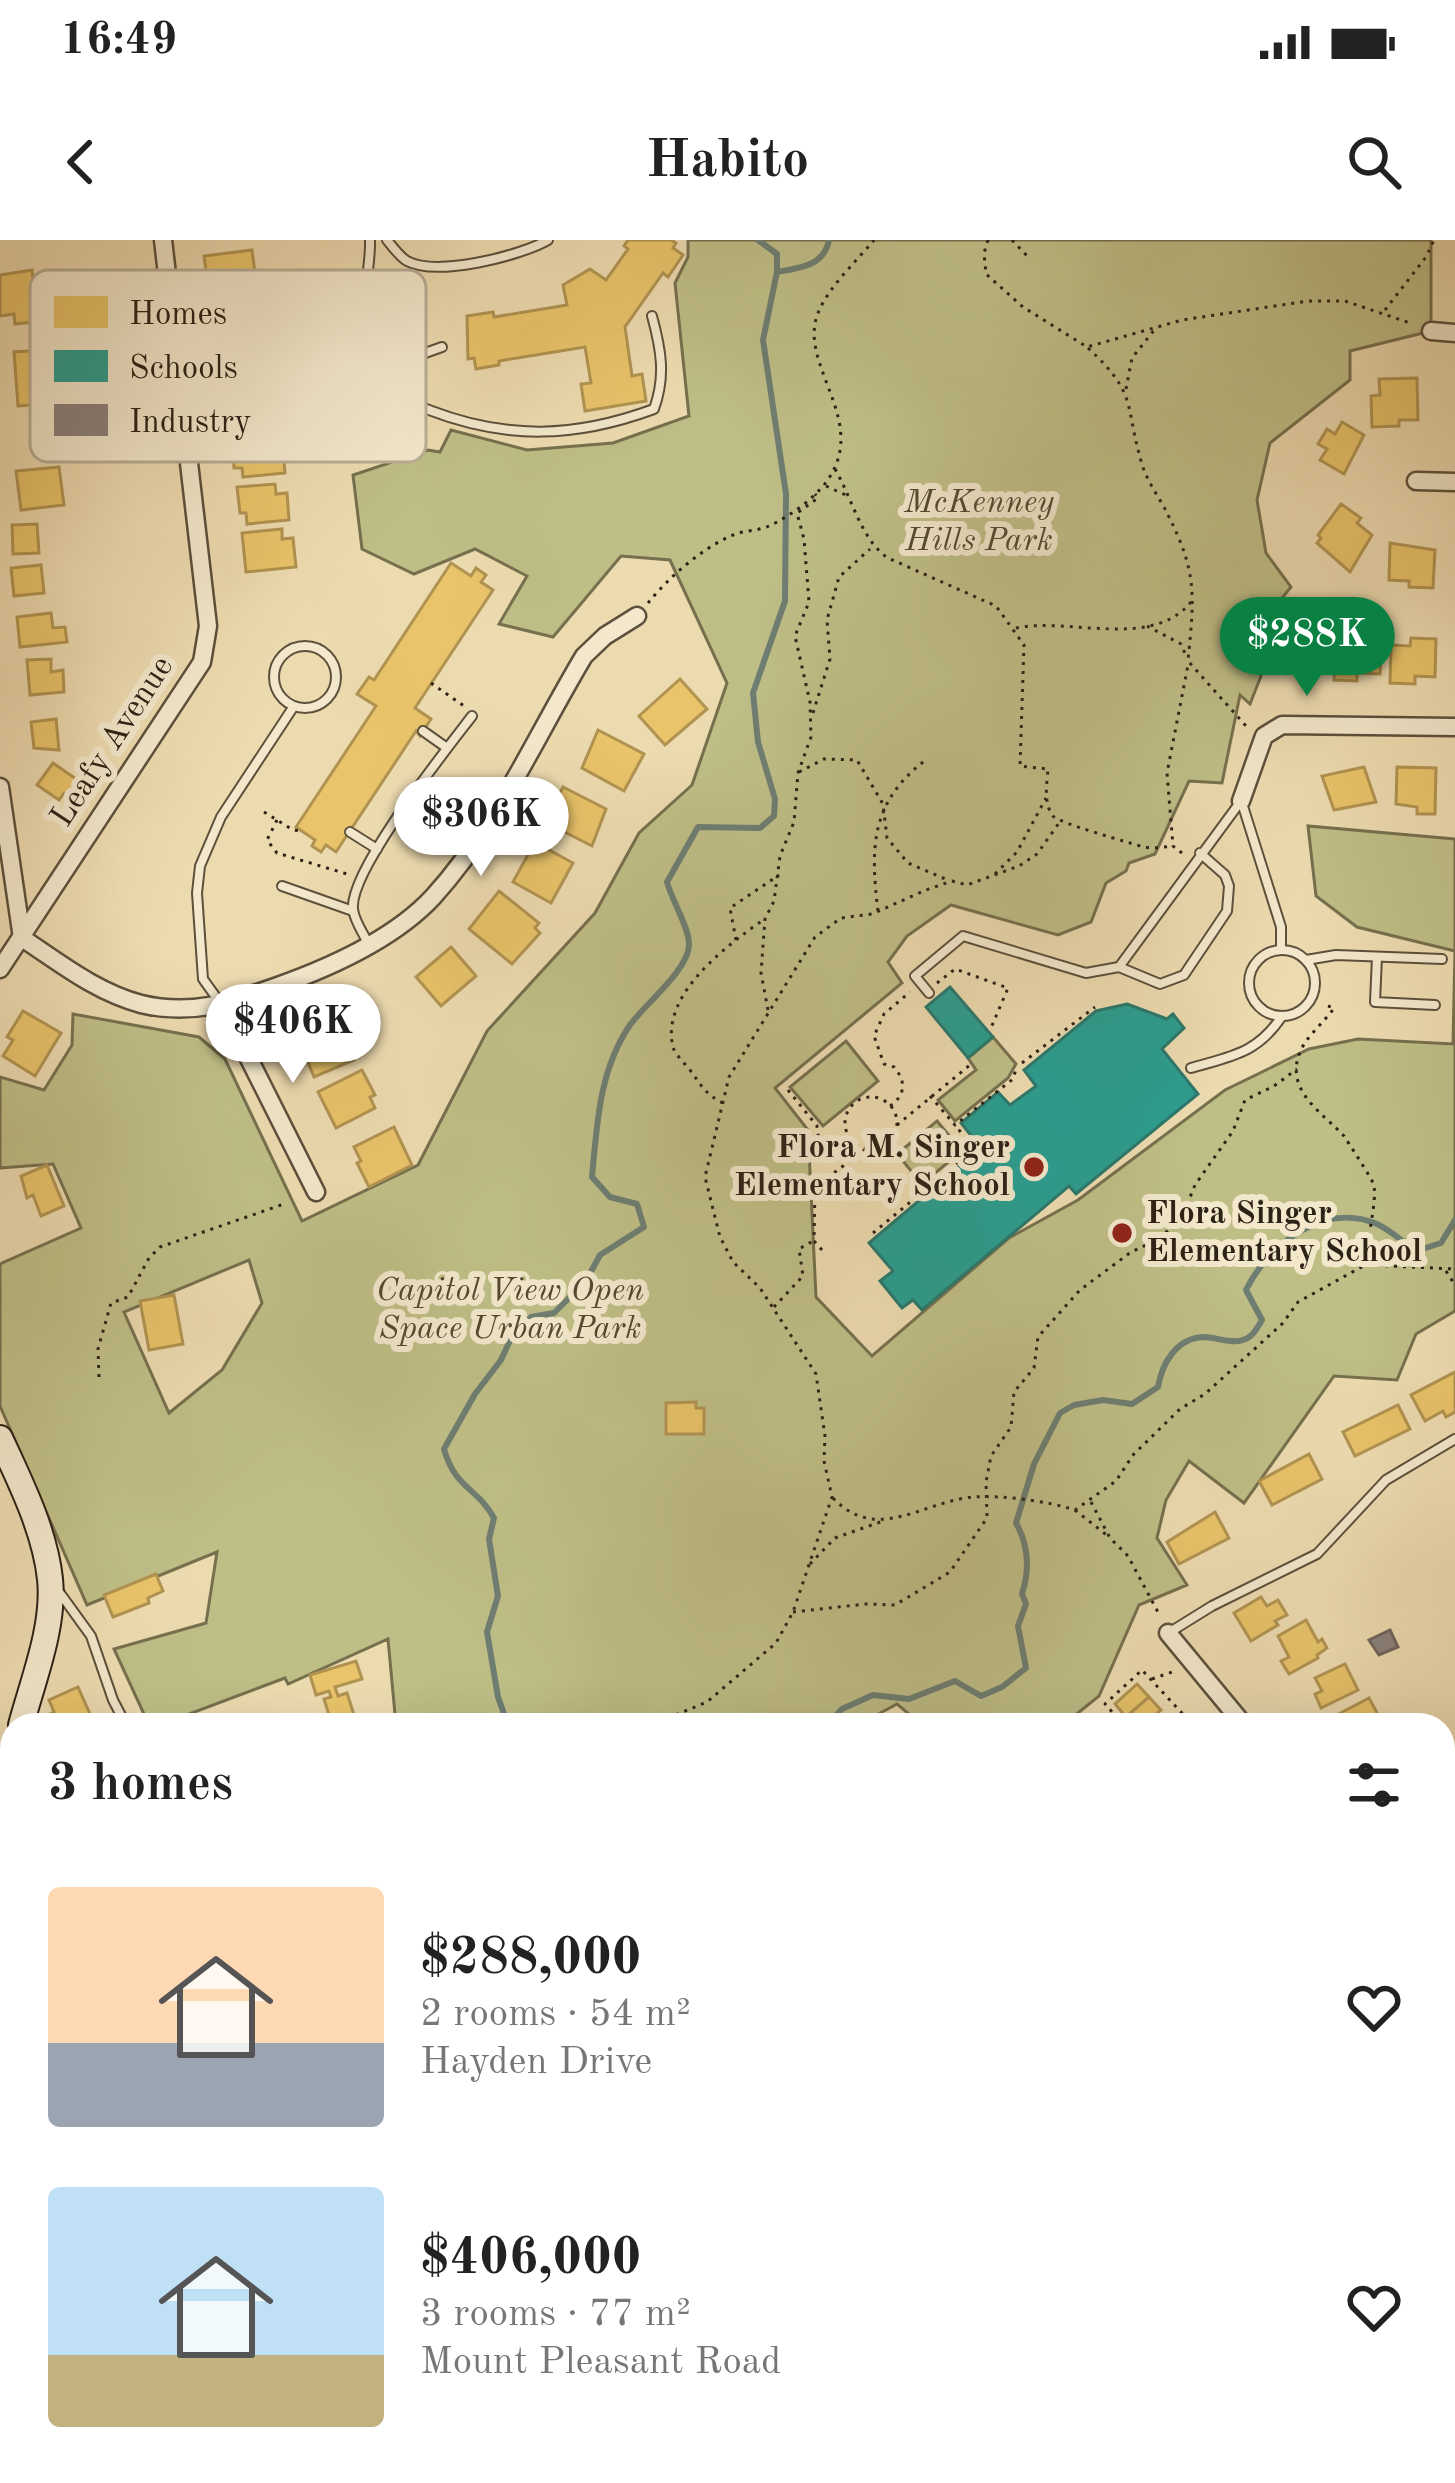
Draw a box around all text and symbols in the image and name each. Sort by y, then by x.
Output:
text: 16:49 [60,19,177,64]
icon: back [48,129,114,195]
icon: search [1341,129,1407,195]
text: Habito [646,135,809,189]
legend [30,270,426,462]
text: Homes [129,299,227,332]
text: Schools [129,353,238,386]
text: Industry [129,407,252,440]
park label: McKenney Hills Park [903,487,1054,558]
pin: $288K [1223,597,1391,699]
text: $288K [1247,616,1367,655]
street label: Leafy Avenue [46,651,180,833]
pin: $306K [397,777,565,879]
text: $306K [421,796,541,835]
pin: $406K [209,984,377,1086]
text: $406K [233,1003,353,1042]
place label: Flora M. Singer Elementary School [734,1132,1010,1203]
marker: Flora M. Singer Elementary School [1021,1154,1047,1180]
place label: Flora Singer Elementary School [1146,1198,1422,1269]
marker: Flora Singer Elementary School [1109,1220,1135,1246]
park label: Capitol View Open Space Urban Park [376,1275,644,1346]
icon: filters [1341,1752,1407,1818]
text: 3 homes [48,1760,233,1811]
text: $288,000 [420,1934,641,1985]
icon: home [144,1935,288,2079]
icon: heart [1341,1974,1407,2040]
text: 2 rooms · 54 m² [420,1995,691,2034]
text: Hayden Drive [420,2043,652,2082]
text: $406,000 [420,2234,641,2285]
icon: home [144,2235,288,2379]
icon: heart [1341,2274,1407,2340]
text: 3 rooms · 77 m² [420,2295,691,2334]
text: Mount Pleasant Road [420,2343,781,2382]

